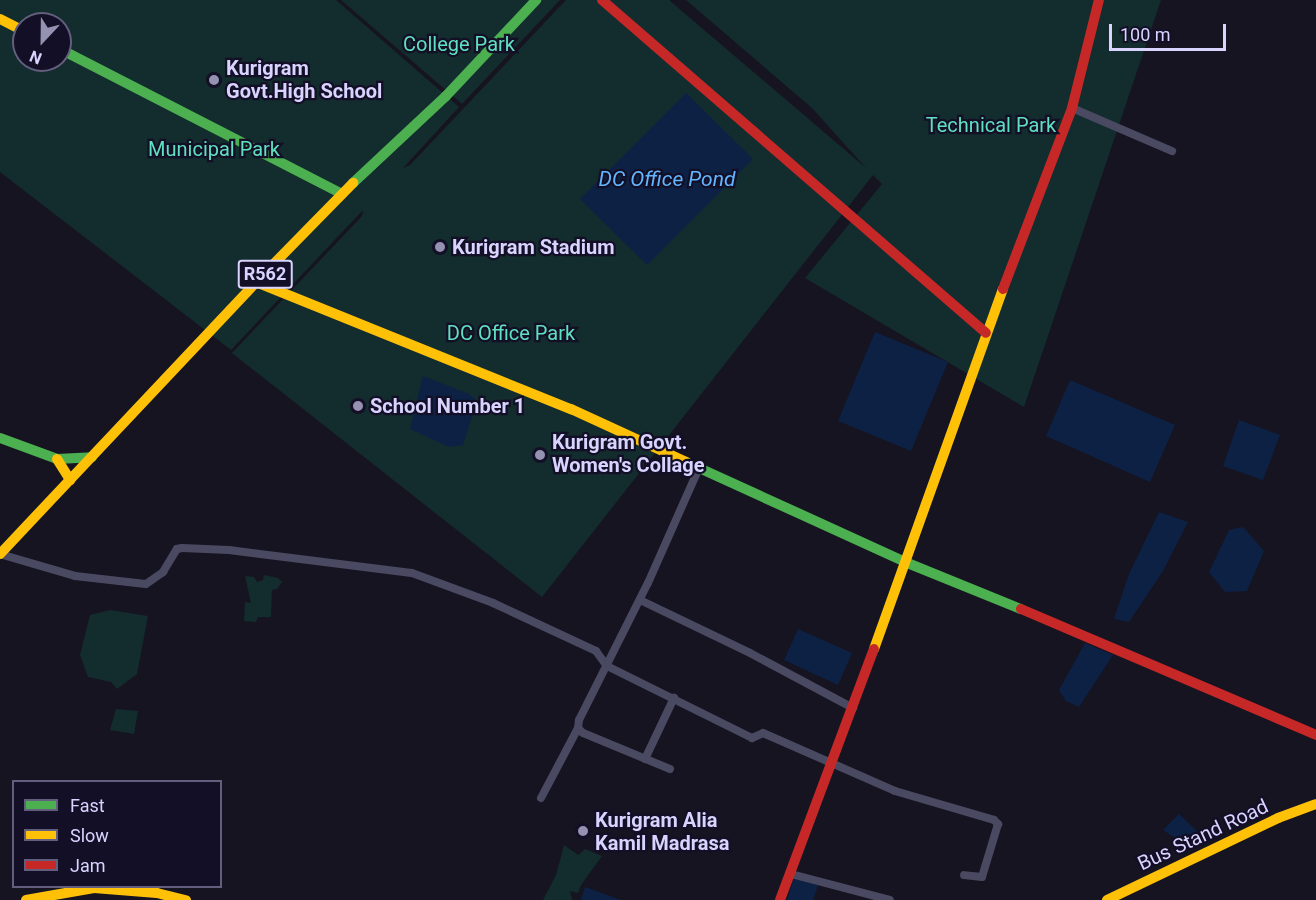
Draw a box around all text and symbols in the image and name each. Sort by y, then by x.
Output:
north arrow [12,12,72,72]
scale bar [1112,12,1229,50]
text: 100 m [1120,24,1171,45]
park label: College Park [403,32,515,56]
text: N [27,46,45,68]
place label: Kurigram Govt.High School [226,56,382,103]
marker: Kurigram Govt.High School [207,73,221,87]
park label: Technical Park [926,113,1056,137]
park label: Municipal Park [148,137,280,161]
water label: DC Office Pond [599,166,735,192]
place label: Kurigram Stadium [452,235,615,259]
marker: Kurigram Stadium [433,240,447,254]
road number: R562 [236,259,294,289]
park label: DC Office Park [447,321,575,345]
place label: School Number 1 [370,394,525,418]
marker: School Number 1 [351,399,365,413]
place label: Kurigram Govt. Women's Collage [552,431,704,478]
marker: Kurigram Govt. Women's Collage [533,448,547,462]
legend [12,780,222,888]
street label: Bus Stand Road [1134,794,1272,876]
text: Fast [70,795,105,816]
place label: Kurigram Alia Kamil Madrasa [595,808,729,855]
marker: Kurigram Alia Kamil Madrasa [576,824,590,838]
text: Slow [70,825,109,846]
text: Jam [70,855,106,876]

